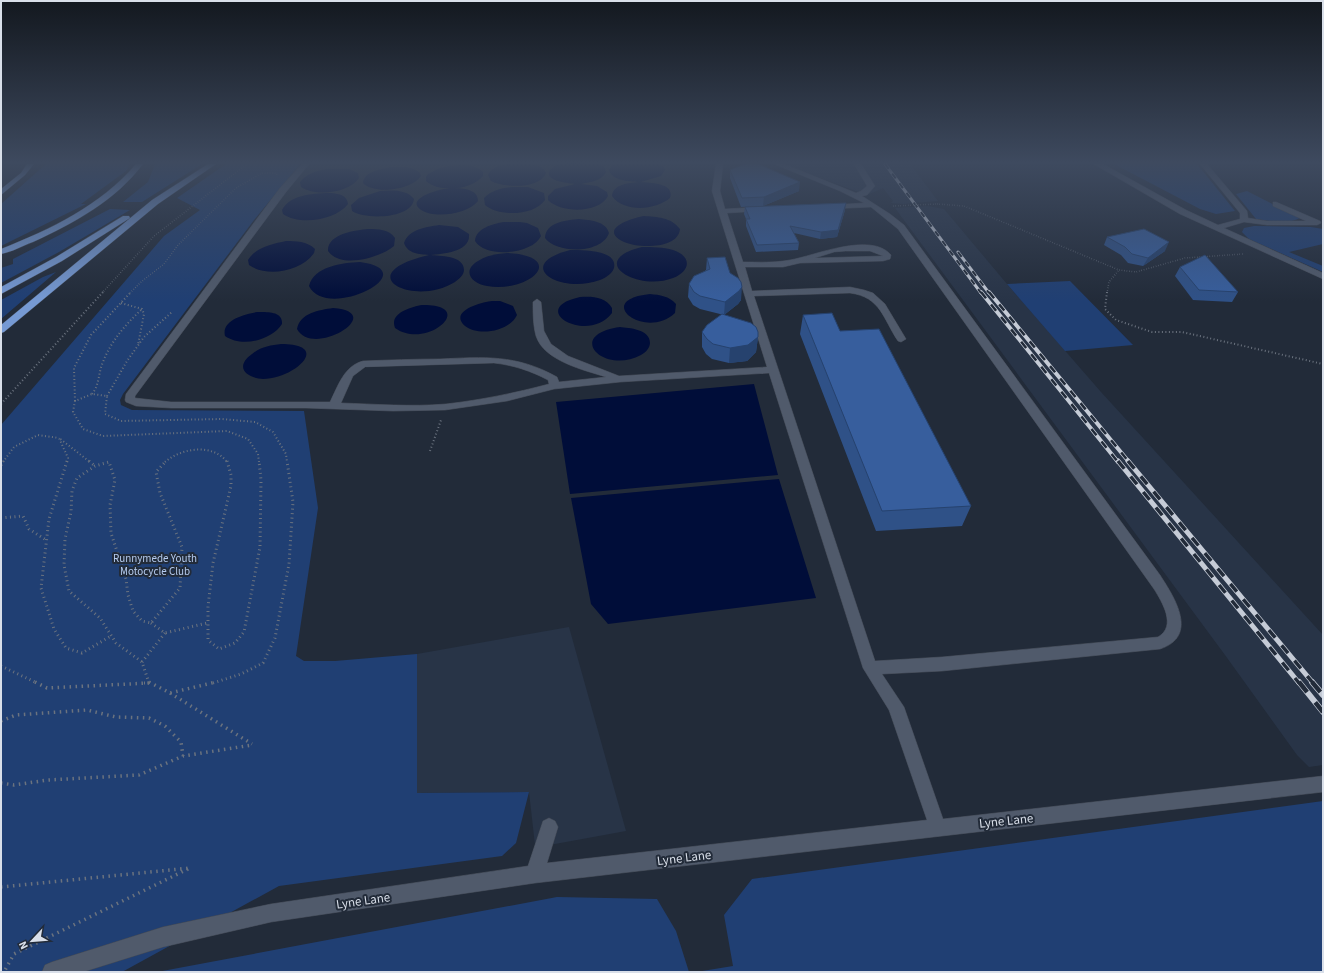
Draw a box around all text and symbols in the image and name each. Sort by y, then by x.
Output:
park label: Runnymede Youth Motocycle Club [113,551,197,579]
street label: Lyne Lane [978,809,1034,833]
street label: Lyne Lane [656,846,712,870]
street label: Lyne Lane [335,888,391,914]
north arrow [12,921,52,961]
text: N [15,939,32,952]

